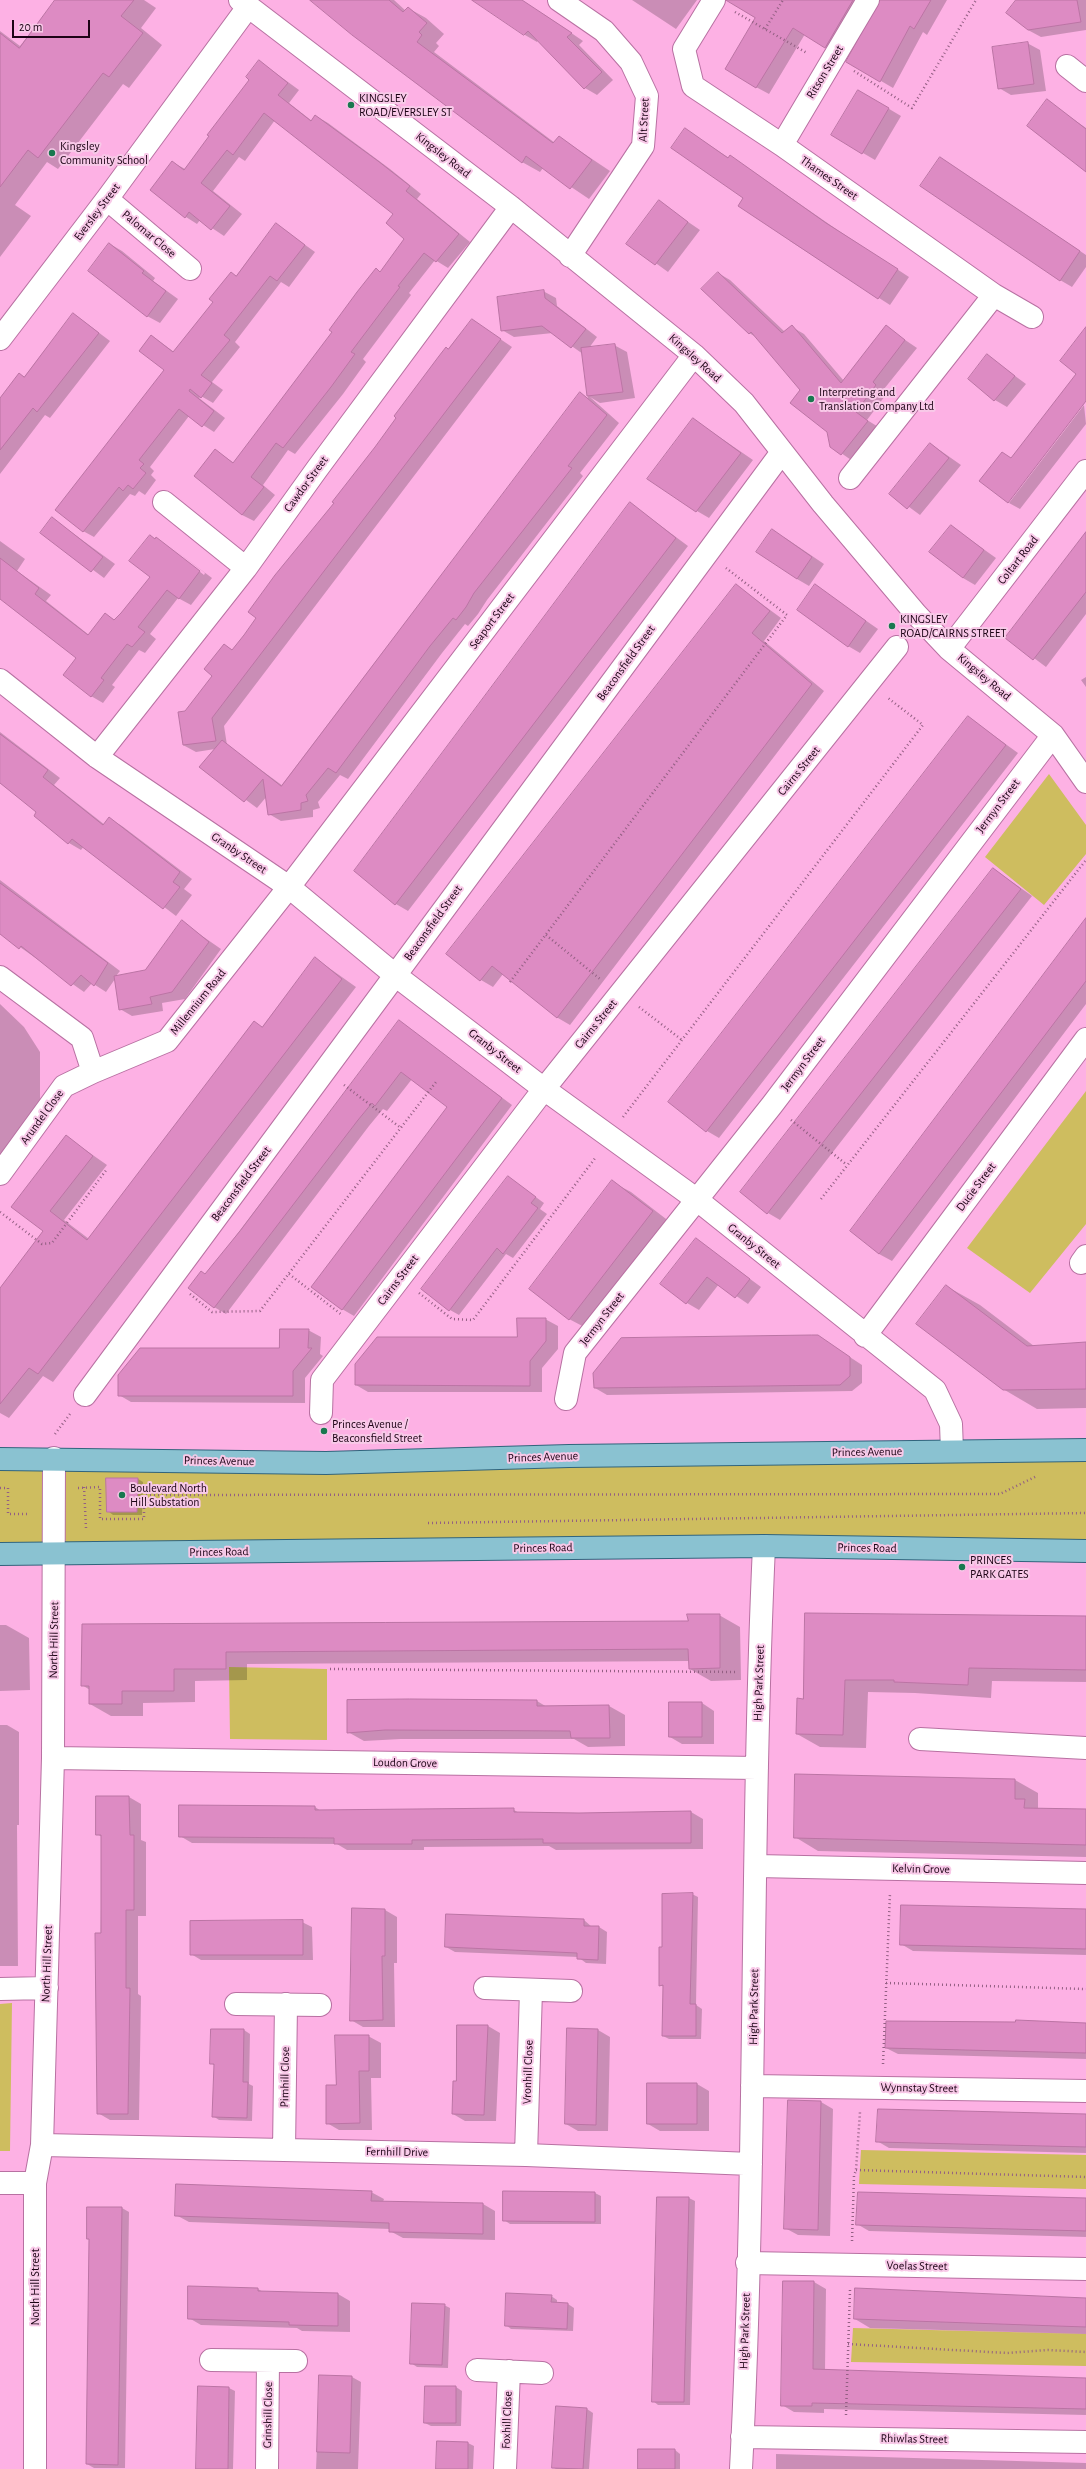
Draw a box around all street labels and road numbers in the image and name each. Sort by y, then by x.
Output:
street label: Ritson Street [803,43,847,101]
street label: Alt Street [636,98,652,142]
street label: Kingsley Road [413,129,473,181]
street label: Thames Street [797,153,861,203]
street label: Eversley Street [71,181,123,243]
street label: Palomar Close [119,207,179,261]
street label: Kingsley Road [666,331,724,385]
street label: Cawdor Street [281,453,331,515]
street label: Coltart Road [995,533,1041,587]
street label: Seaport Street [466,590,518,652]
street label: Beaconsfield Street [594,622,658,704]
street label: Kingsley Road [954,650,1014,704]
street label: Cairns Street [775,743,823,799]
street label: Jermyn Street [973,776,1023,836]
street label: Granby Street [209,829,269,877]
street label: Beaconsfield Street [401,882,465,964]
street label: Millennium Road [167,966,229,1038]
street label: Cairns Street [572,996,620,1052]
street label: Granby Street [465,1026,525,1076]
street label: Jermyn Street [778,1034,828,1094]
street label: Arundel Close [17,1087,67,1147]
street label: Beaconsfield Street [208,1144,274,1224]
street label: Ducie Street [953,1160,999,1214]
street label: Granby Street [725,1220,783,1272]
street label: Cairns Street [374,1252,422,1308]
street label: Jermyn Street [577,1289,627,1349]
street label: Princes Avenue [832,1444,902,1460]
street label: Princes Avenue [507,1449,579,1465]
street label: Princes Avenue [184,1453,254,1469]
street label: Princes Road [513,1540,573,1556]
street label: Princes Road [837,1540,897,1556]
street label: Princes Road [189,1544,249,1560]
street label: North Hill Street [46,1601,62,1679]
street label: High Park Street [750,1645,768,1721]
street label: Loudon Grove [373,1755,437,1771]
street label: Kelvin Grove [892,1861,950,1877]
street label: North Hill Street [38,1925,56,2003]
street label: High Park Street [746,1969,762,2045]
street label: Vronhill Close [520,2040,536,2104]
street label: Pimhill Close [277,2046,293,2108]
street label: Wynnstay Street [880,2080,958,2096]
street label: Fernhill Drive [366,2144,428,2160]
street label: North Hill Street [28,2249,42,2325]
street label: Voelas Street [886,2258,948,2274]
street label: High Park Street [736,2293,754,2369]
street label: Grinshill Close [260,2382,276,2448]
street label: Foxhill Close [499,2391,515,2449]
street label: Rhiwlas Street [880,2431,948,2447]

